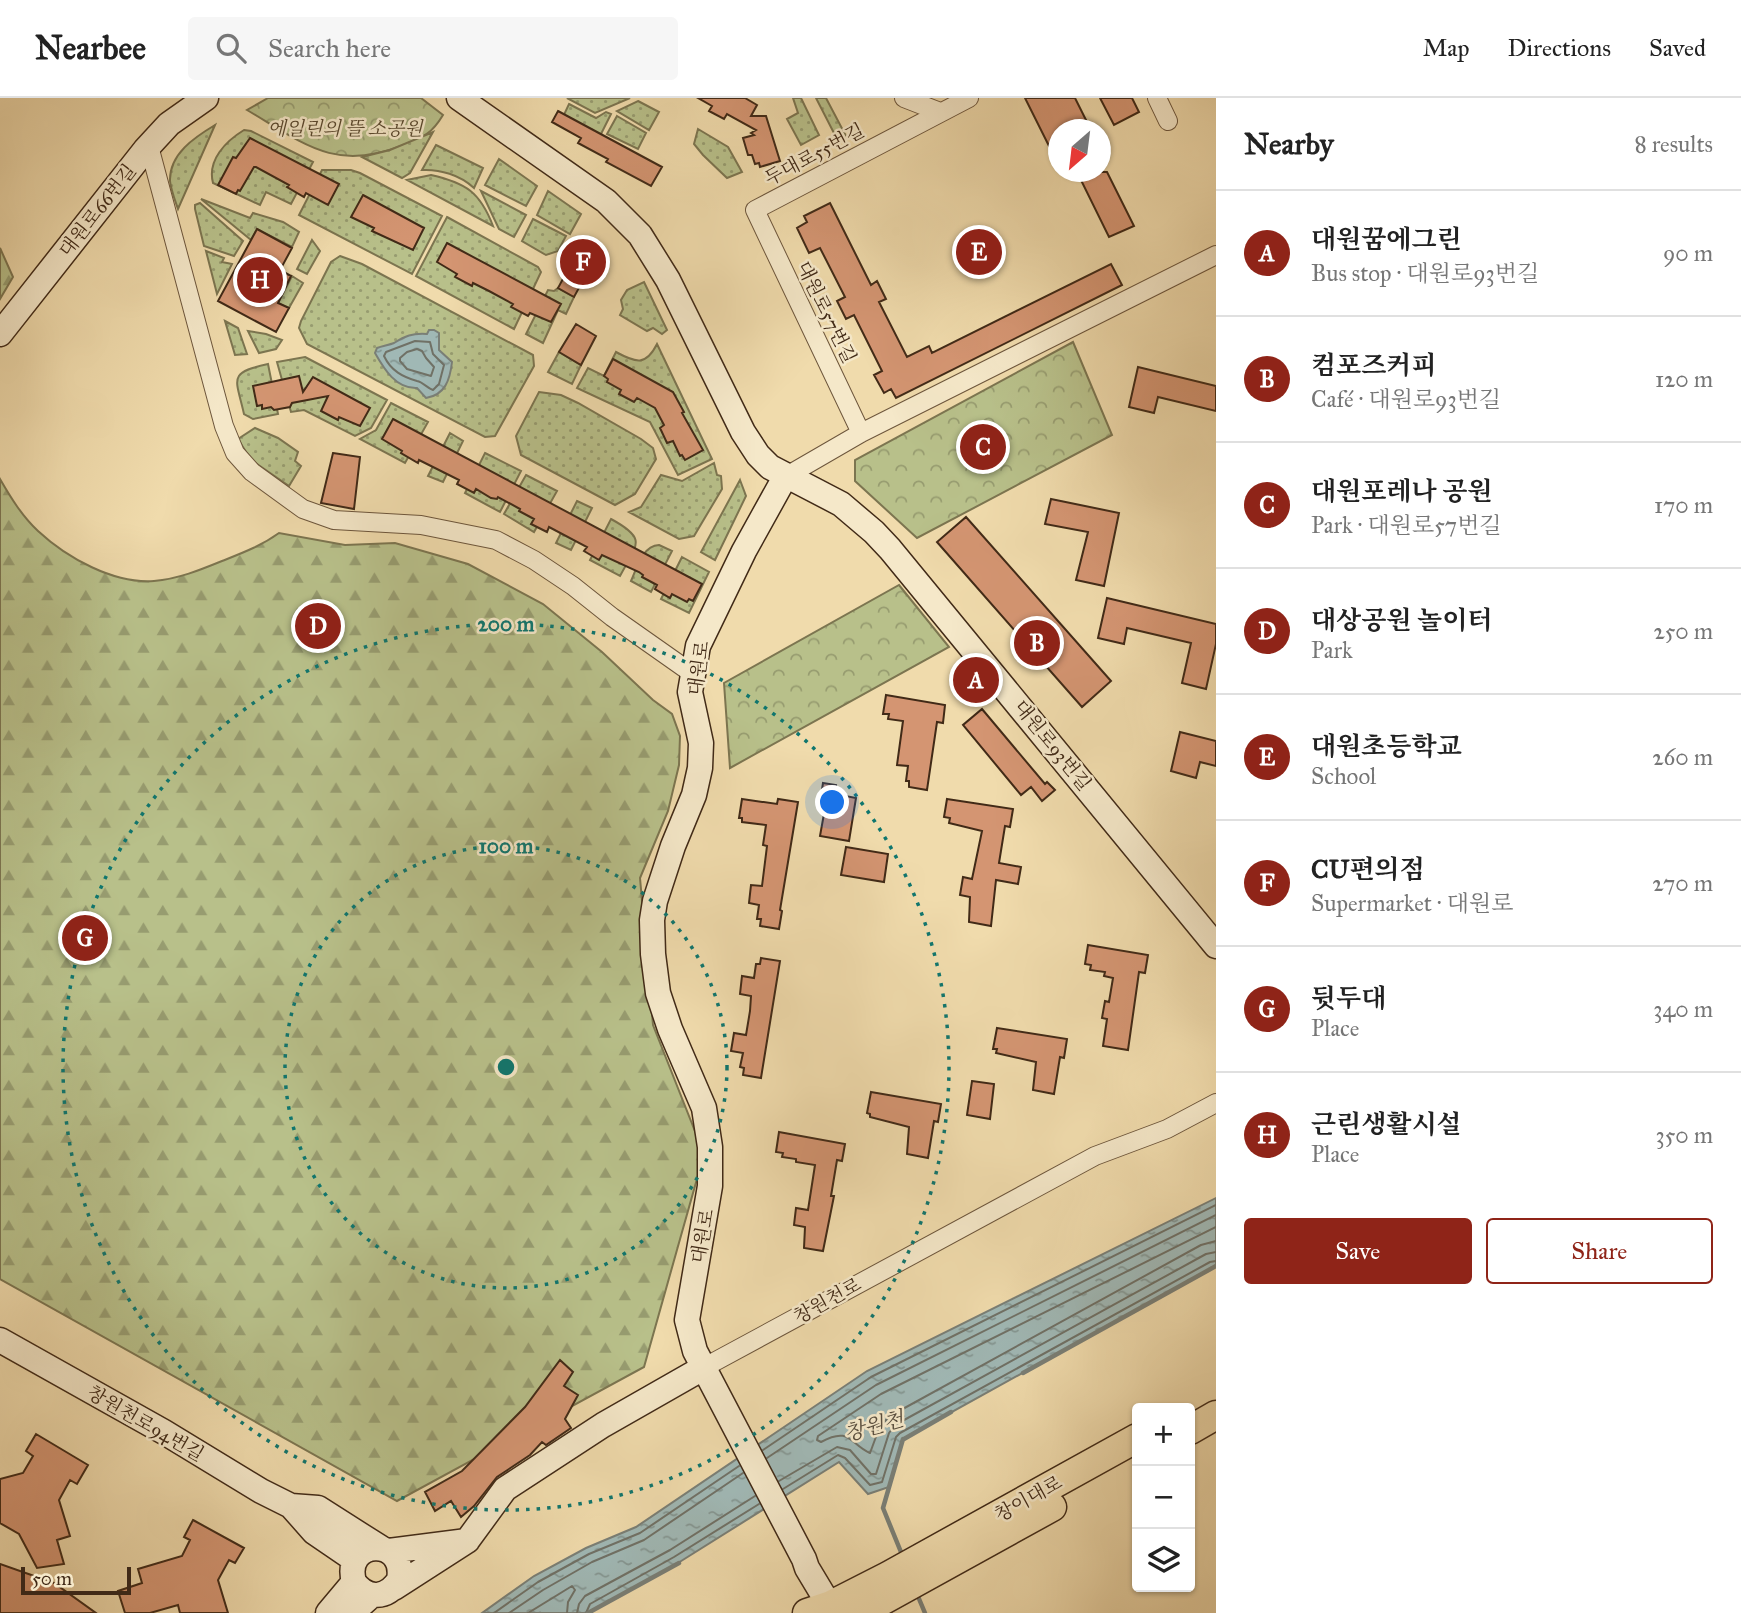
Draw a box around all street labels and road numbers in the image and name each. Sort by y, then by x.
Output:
street label: 두대로55번길 [761,119,868,190]
street label: 대원로66번길 [54,159,141,261]
street label: 대원로57번길 [792,257,861,367]
street label: 대원로 [683,639,714,697]
street label: 대원로93번길 [1009,695,1096,795]
street label: 대원로 [686,1207,719,1265]
street label: 창원천로 [790,1273,865,1328]
street label: 창원천로94번길 [83,1381,208,1466]
street label: 창이대로 [991,1471,1066,1526]

